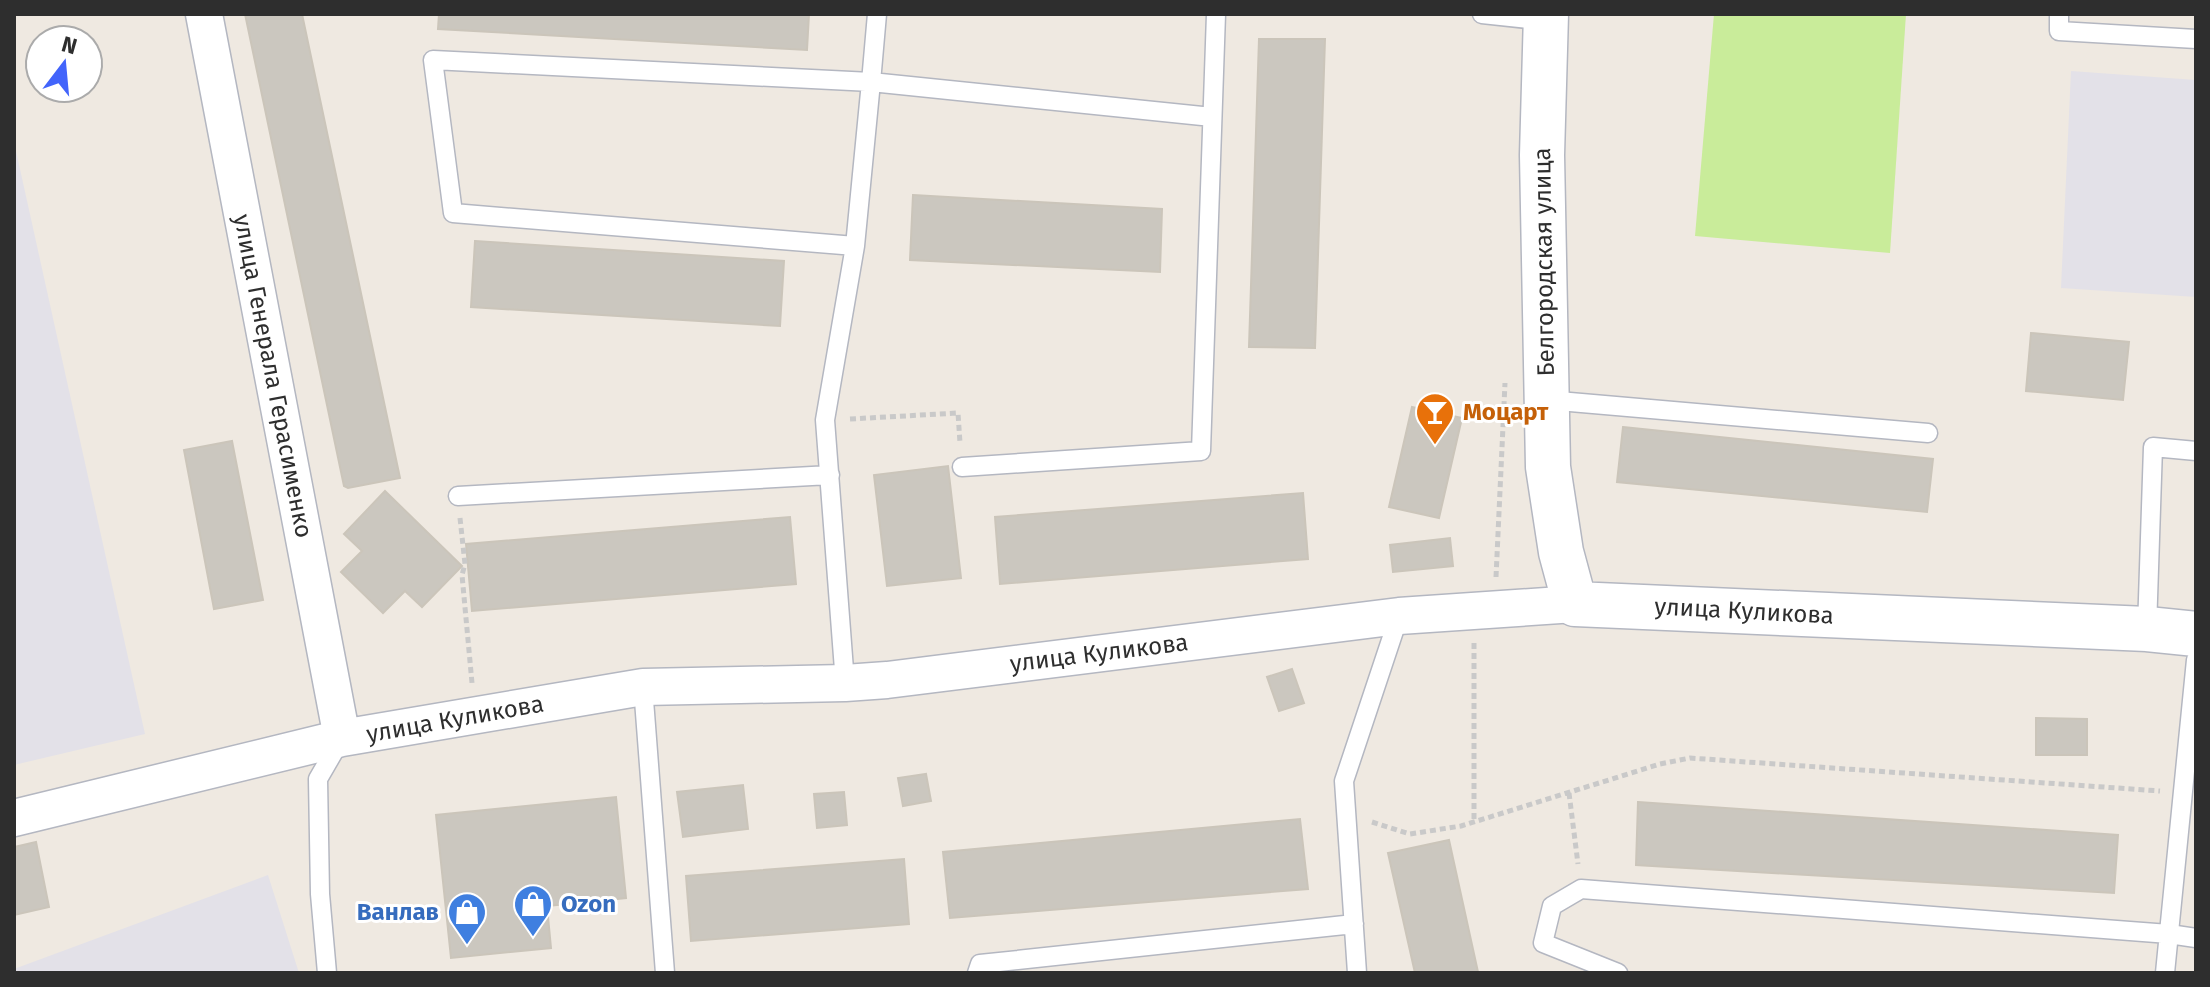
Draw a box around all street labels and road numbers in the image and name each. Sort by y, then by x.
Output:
street label: Белгородская улица [1528,147,1560,377]
street label: улица Генерала Герасименко [228,212,318,540]
street label: улица Куликова [1654,592,1834,630]
street label: улица Куликова [1008,628,1190,678]
street label: улица Куликова [364,690,546,748]

